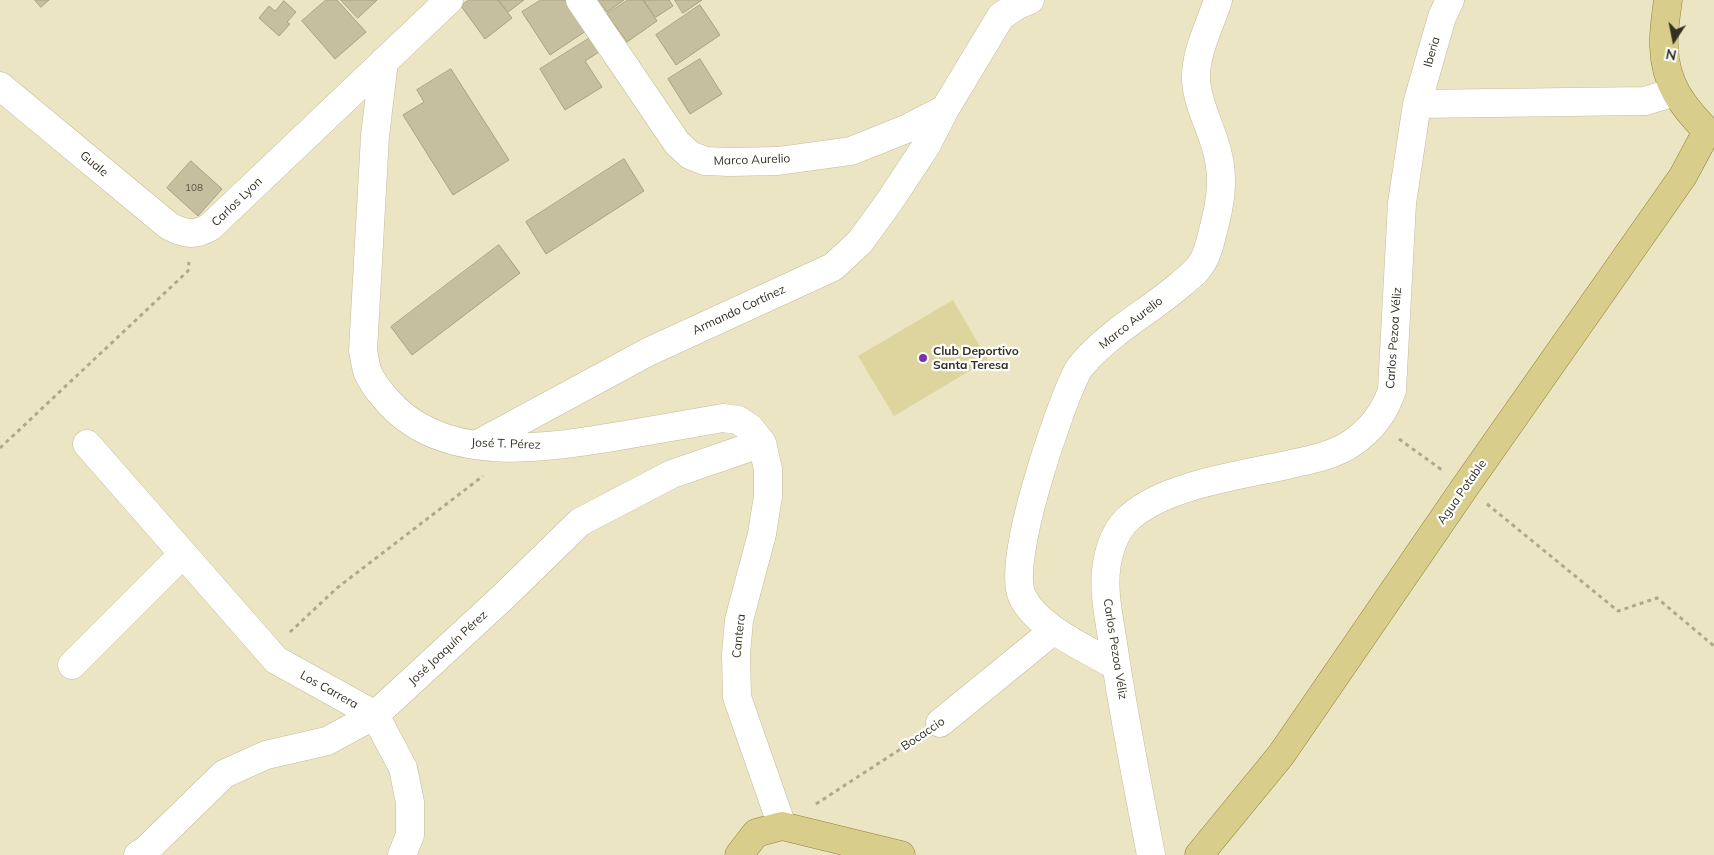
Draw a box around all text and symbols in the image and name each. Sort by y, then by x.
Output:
north arrow [1649,15,1699,65]
street label: Iberia [1421,35,1443,69]
text: N [1664,45,1678,65]
street label: Guale [77,148,111,180]
street label: Marco Aurelio [713,151,791,169]
street label: Carlos Lyon [209,174,265,230]
house number: 108 [185,182,203,194]
street label: Armando Cortínez [690,282,788,338]
street label: Carlos Pezoa Véliz [1383,287,1405,389]
street label: Marco Aurelio [1096,294,1166,352]
place label: Club Deportivo Santa Teresa [933,344,1019,372]
marker: Club Deportivo Santa Teresa [917,352,929,364]
street label: José T. Pérez [471,436,541,452]
street label: Agua Potable [1434,457,1490,527]
street label: Carlos Pezoa Véliz [1100,598,1130,700]
street label: José Joaquín Pérez [406,608,490,688]
street label: Cantera [730,613,748,659]
street label: Los Carrera [297,668,361,712]
street label: Bocaccio [898,714,948,754]

